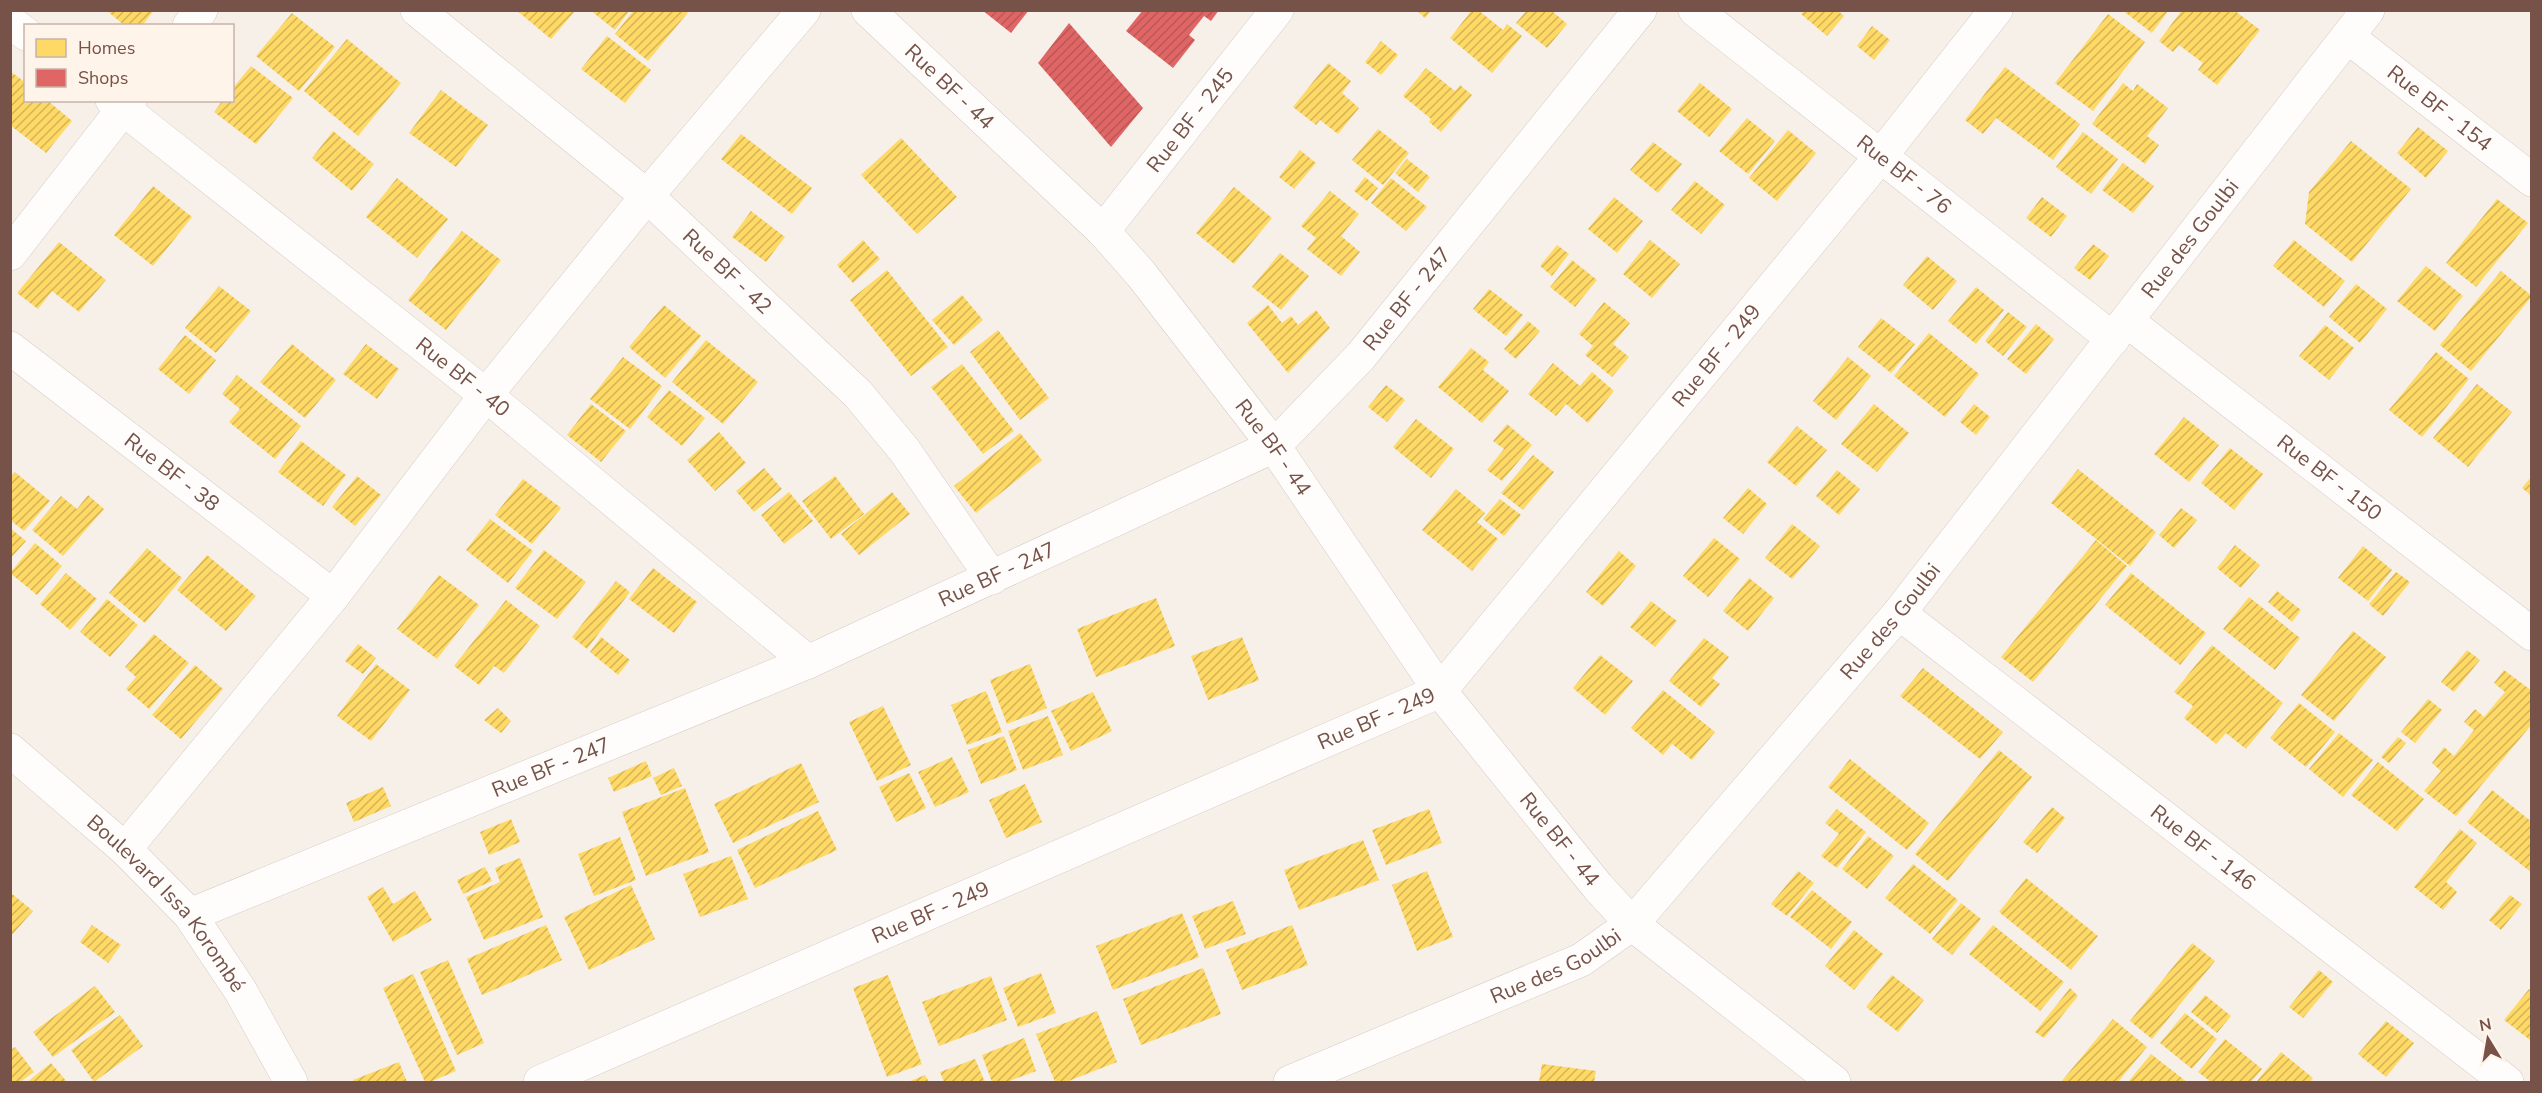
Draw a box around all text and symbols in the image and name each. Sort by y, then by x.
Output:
legend [24,24,234,102]
text: Homes [78,36,135,60]
street label: Rue BF - 44 [899,38,1000,136]
street label: Rue BF - 154 [2381,59,2498,158]
street label: Rue BF - 245 [1140,62,1240,178]
text: Shops [78,66,128,90]
street label: Rue BF - 76 [1851,129,1957,220]
street label: Rue des Goulbi [2135,174,2245,304]
street label: Rue BF - 42 [677,223,778,320]
street label: Rue BF - 247 [1357,241,1457,357]
street label: Rue BF - 249 [1666,298,1767,413]
street label: Rue BF - 40 [410,331,516,423]
street label: Rue BF - 44 [1229,393,1318,501]
street label: Rue BF - 38 [118,427,225,518]
street label: Rue BF - 150 [2271,428,2388,527]
street label: Rue BF - 247 [934,535,1060,614]
street label: Rue des Goulbi [1834,557,1947,686]
street label: Rue BF - 249 [1313,681,1440,756]
street label: Rue BF - 247 [487,730,614,804]
street label: Rue BF - 44 [1513,787,1606,892]
street label: Rue BF - 146 [2145,798,2261,897]
street label: Boulevard Issa Korombé [81,808,252,998]
street label: Rue BF - 249 [867,874,994,950]
street label: Rue des Goulbi [1486,922,1627,1011]
north arrow [2458,1009,2518,1069]
text: N [2477,1013,2493,1037]

